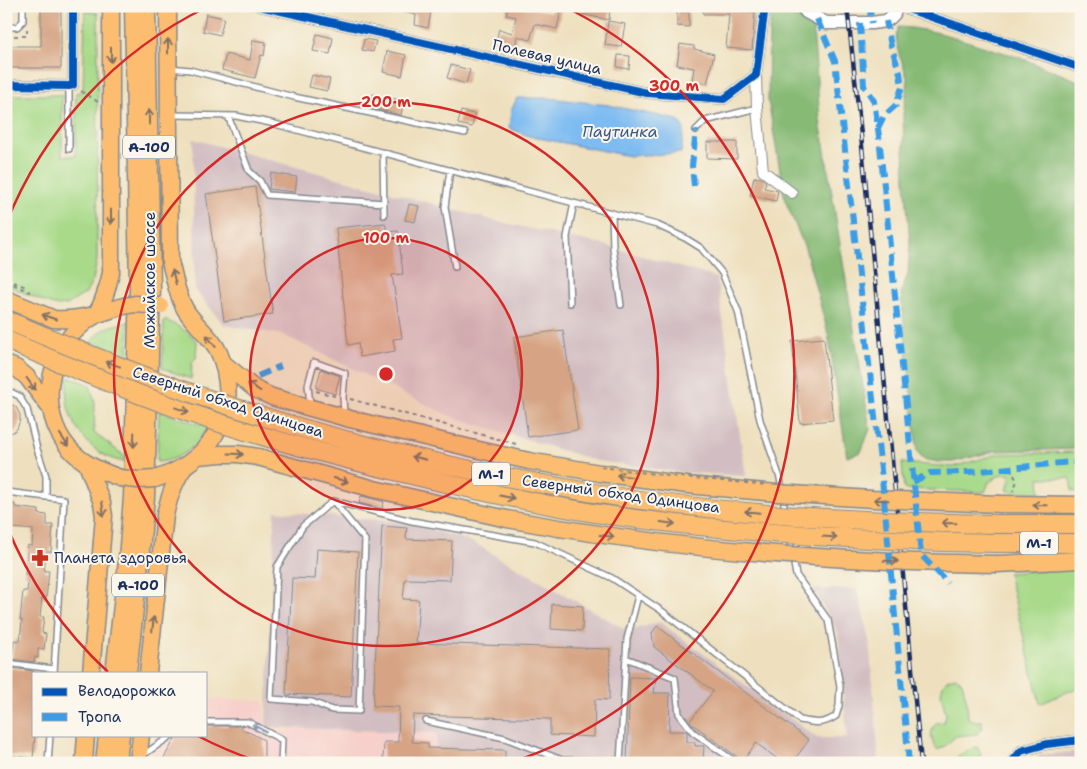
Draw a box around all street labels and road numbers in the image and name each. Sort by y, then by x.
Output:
street label: Полевая улица [490,35,604,79]
road number: А-100 [123,136,175,158]
street label: Можайское шоссе [140,212,160,348]
street label: Северный обход Одинцова [130,362,327,443]
road number: М-1 [472,462,510,486]
street label: Северный обход Одинцова [521,470,722,518]
road number: М-1 [1020,532,1058,554]
road number: А-100 [112,574,164,596]

